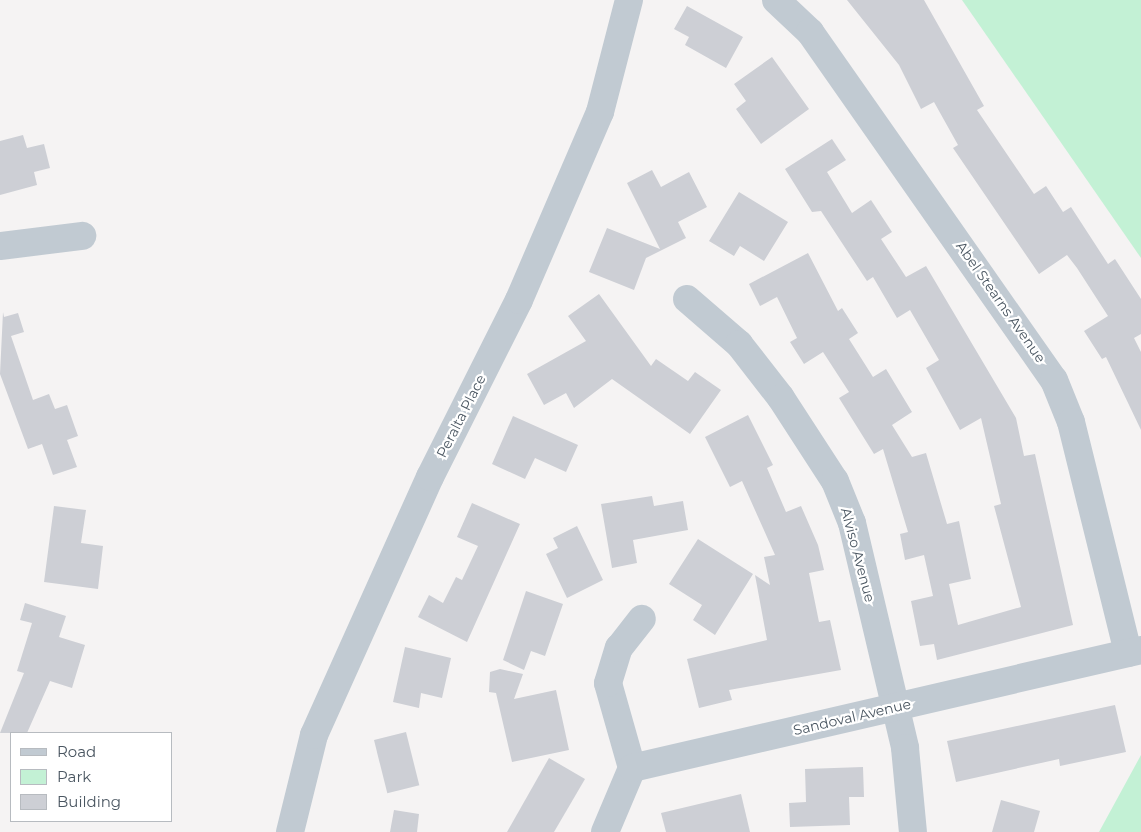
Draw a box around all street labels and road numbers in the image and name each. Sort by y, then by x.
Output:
street label: Abel Stearns Avenue [953,238,1049,366]
street label: Peralta Place [433,372,489,460]
street label: Alviso Avenue [837,506,879,604]
street label: Sandoval Avenue [792,695,912,739]

